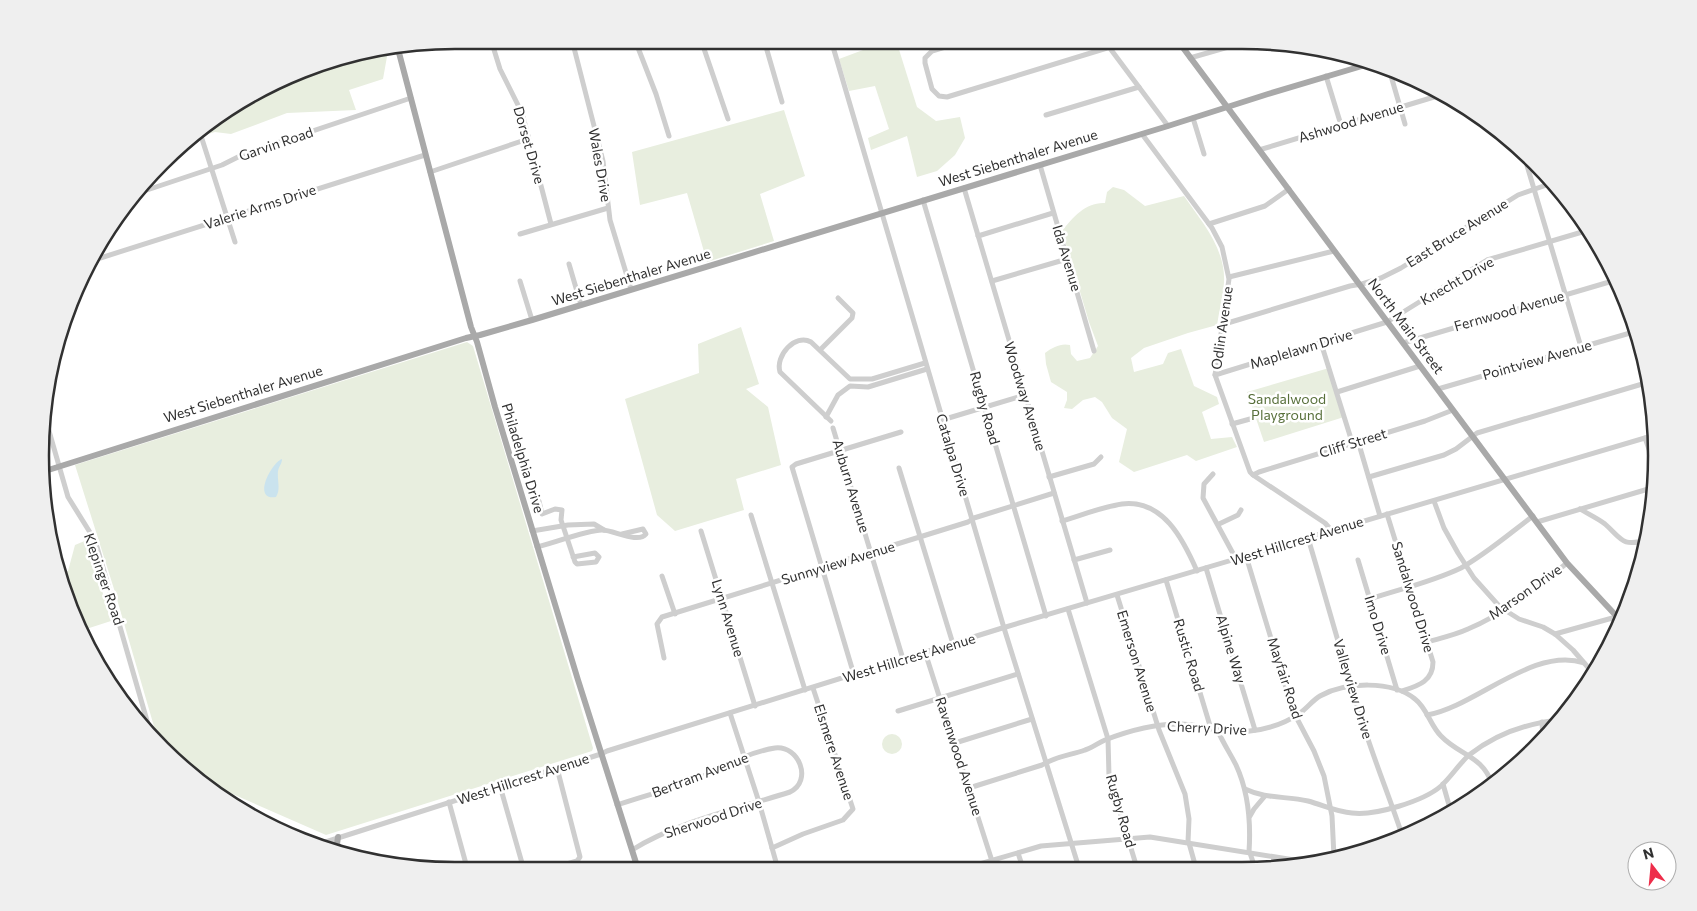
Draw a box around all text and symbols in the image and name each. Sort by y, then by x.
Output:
street label: Ashwood Avenue [1296,97,1405,146]
street label: Dorset Drive [510,104,549,186]
street label: Garvin Road [236,123,315,164]
street label: West Siebenthaler Avenue [936,125,1099,190]
street label: Wales Drive [586,127,615,203]
street label: Valerie Arms Drive [202,180,318,233]
street label: East Bruce Avenue [1403,194,1511,271]
street label: Ida Avenue [1049,223,1086,293]
street label: West Siebenthaler Avenue [549,244,712,309]
street label: Knecht Drive [1417,253,1497,308]
street label: North Main Street [1365,274,1448,377]
street label: Odlin Avenue [1207,285,1236,371]
street label: Fernwood Avenue [1452,287,1566,334]
street label: Maplelawn Drive [1248,325,1354,372]
street label: Pointview Avenue [1480,336,1593,383]
street label: Woodway Avenue [1001,339,1050,452]
street label: West Siebenthaler Avenue [161,361,324,426]
street label: Rugby Road [967,369,1004,446]
park label: Sandalwood Playground [1248,390,1326,423]
street label: Philadelphia Drive [499,401,548,515]
street label: Catalpa Drive [933,411,974,498]
street label: Cliff Street [1317,424,1389,461]
street label: Auburn Avenue [829,437,874,534]
street label: West Hillcrest Avenue [1229,512,1365,569]
street label: Klepinger Road [81,531,128,627]
street label: Sunnyview Avenue [779,537,897,588]
street label: Sandalwood Drive [1389,539,1438,654]
street label: Marson Drive [1485,560,1564,623]
street label: Lynn Avenue [709,577,748,659]
street label: Imo Drive [1361,593,1396,657]
street label: Emerson Avenue [1114,608,1161,714]
street label: Alpine Way [1213,612,1250,685]
street label: Rustic Road [1170,616,1209,693]
street label: West Hillcrest Avenue [841,629,977,686]
street label: Mayfair Road [1264,635,1307,721]
street label: Valleyview Drive [1330,637,1377,741]
street label: Ravenwood Avenue [932,694,987,817]
street label: Elsmere Avenue [811,702,858,802]
street label: Cherry Drive [1167,717,1247,738]
street label: Bertram Avenue [649,748,751,801]
street label: West Hillcrest Avenue [455,749,591,808]
street label: Rugby Road [1103,772,1140,849]
street label: Sherwood Drive [662,794,764,841]
north arrow [1627,841,1677,891]
text: N [1641,843,1656,863]

